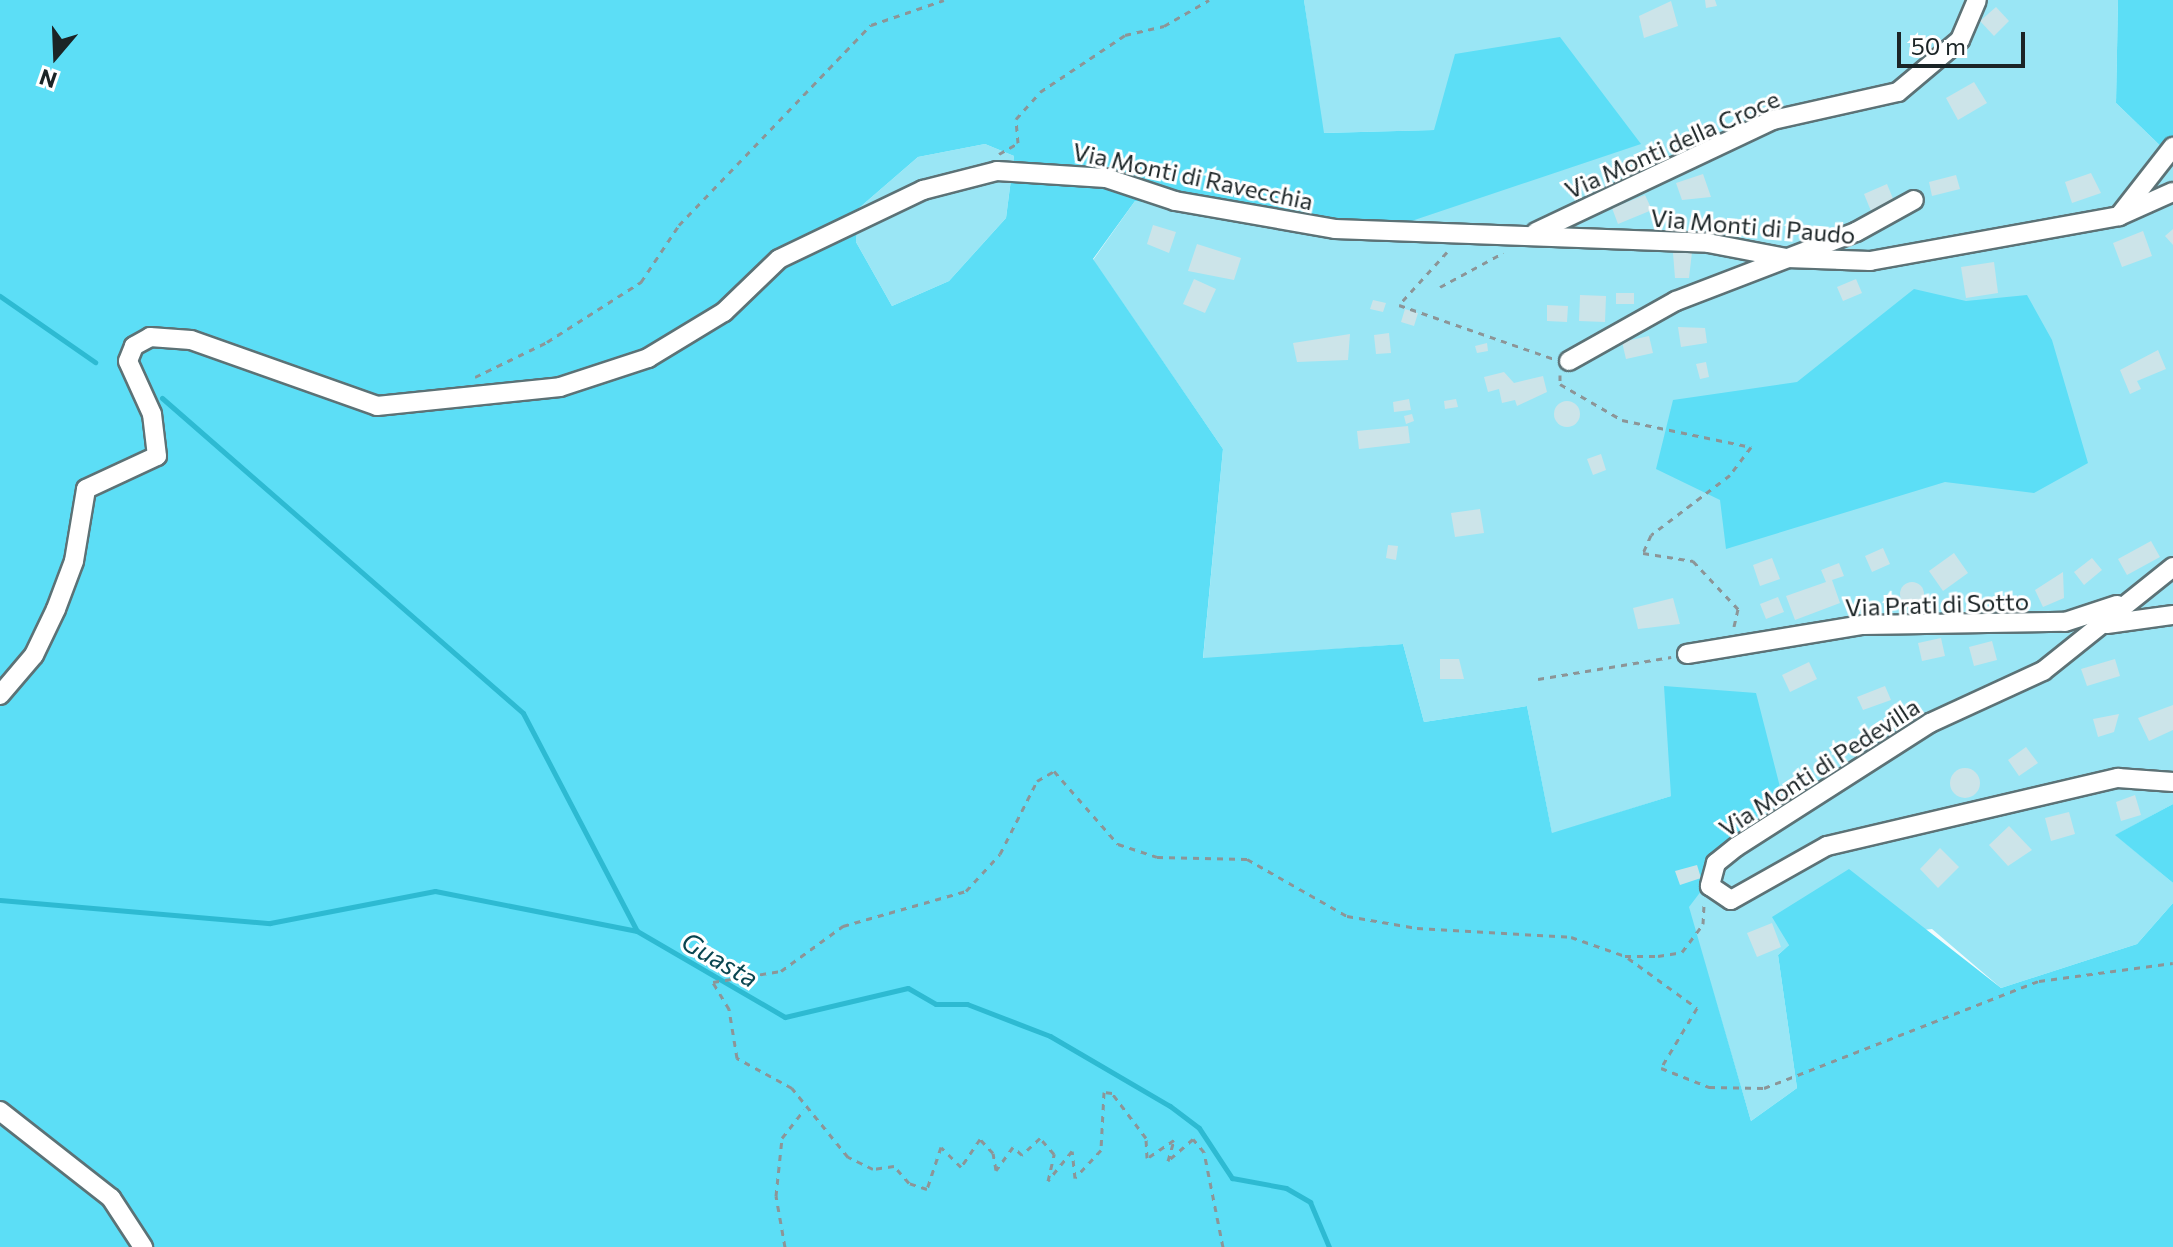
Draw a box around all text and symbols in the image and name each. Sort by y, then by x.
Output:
north arrow [16,16,96,96]
scale bar [1901,16,2029,66]
text: 50 m [1911,31,1966,60]
text: N [36,64,60,95]
street label: Via Monti della Croce [1560,84,1784,204]
street label: Via Monti di Ravecchia [1070,136,1316,216]
street label: Via Monti di Paudo [1650,203,1856,249]
street label: Via Prati di Sotto [1845,586,2029,622]
street label: Via Monti di Pedevilla [1714,692,1924,842]
water label: Guasta [676,925,764,993]

